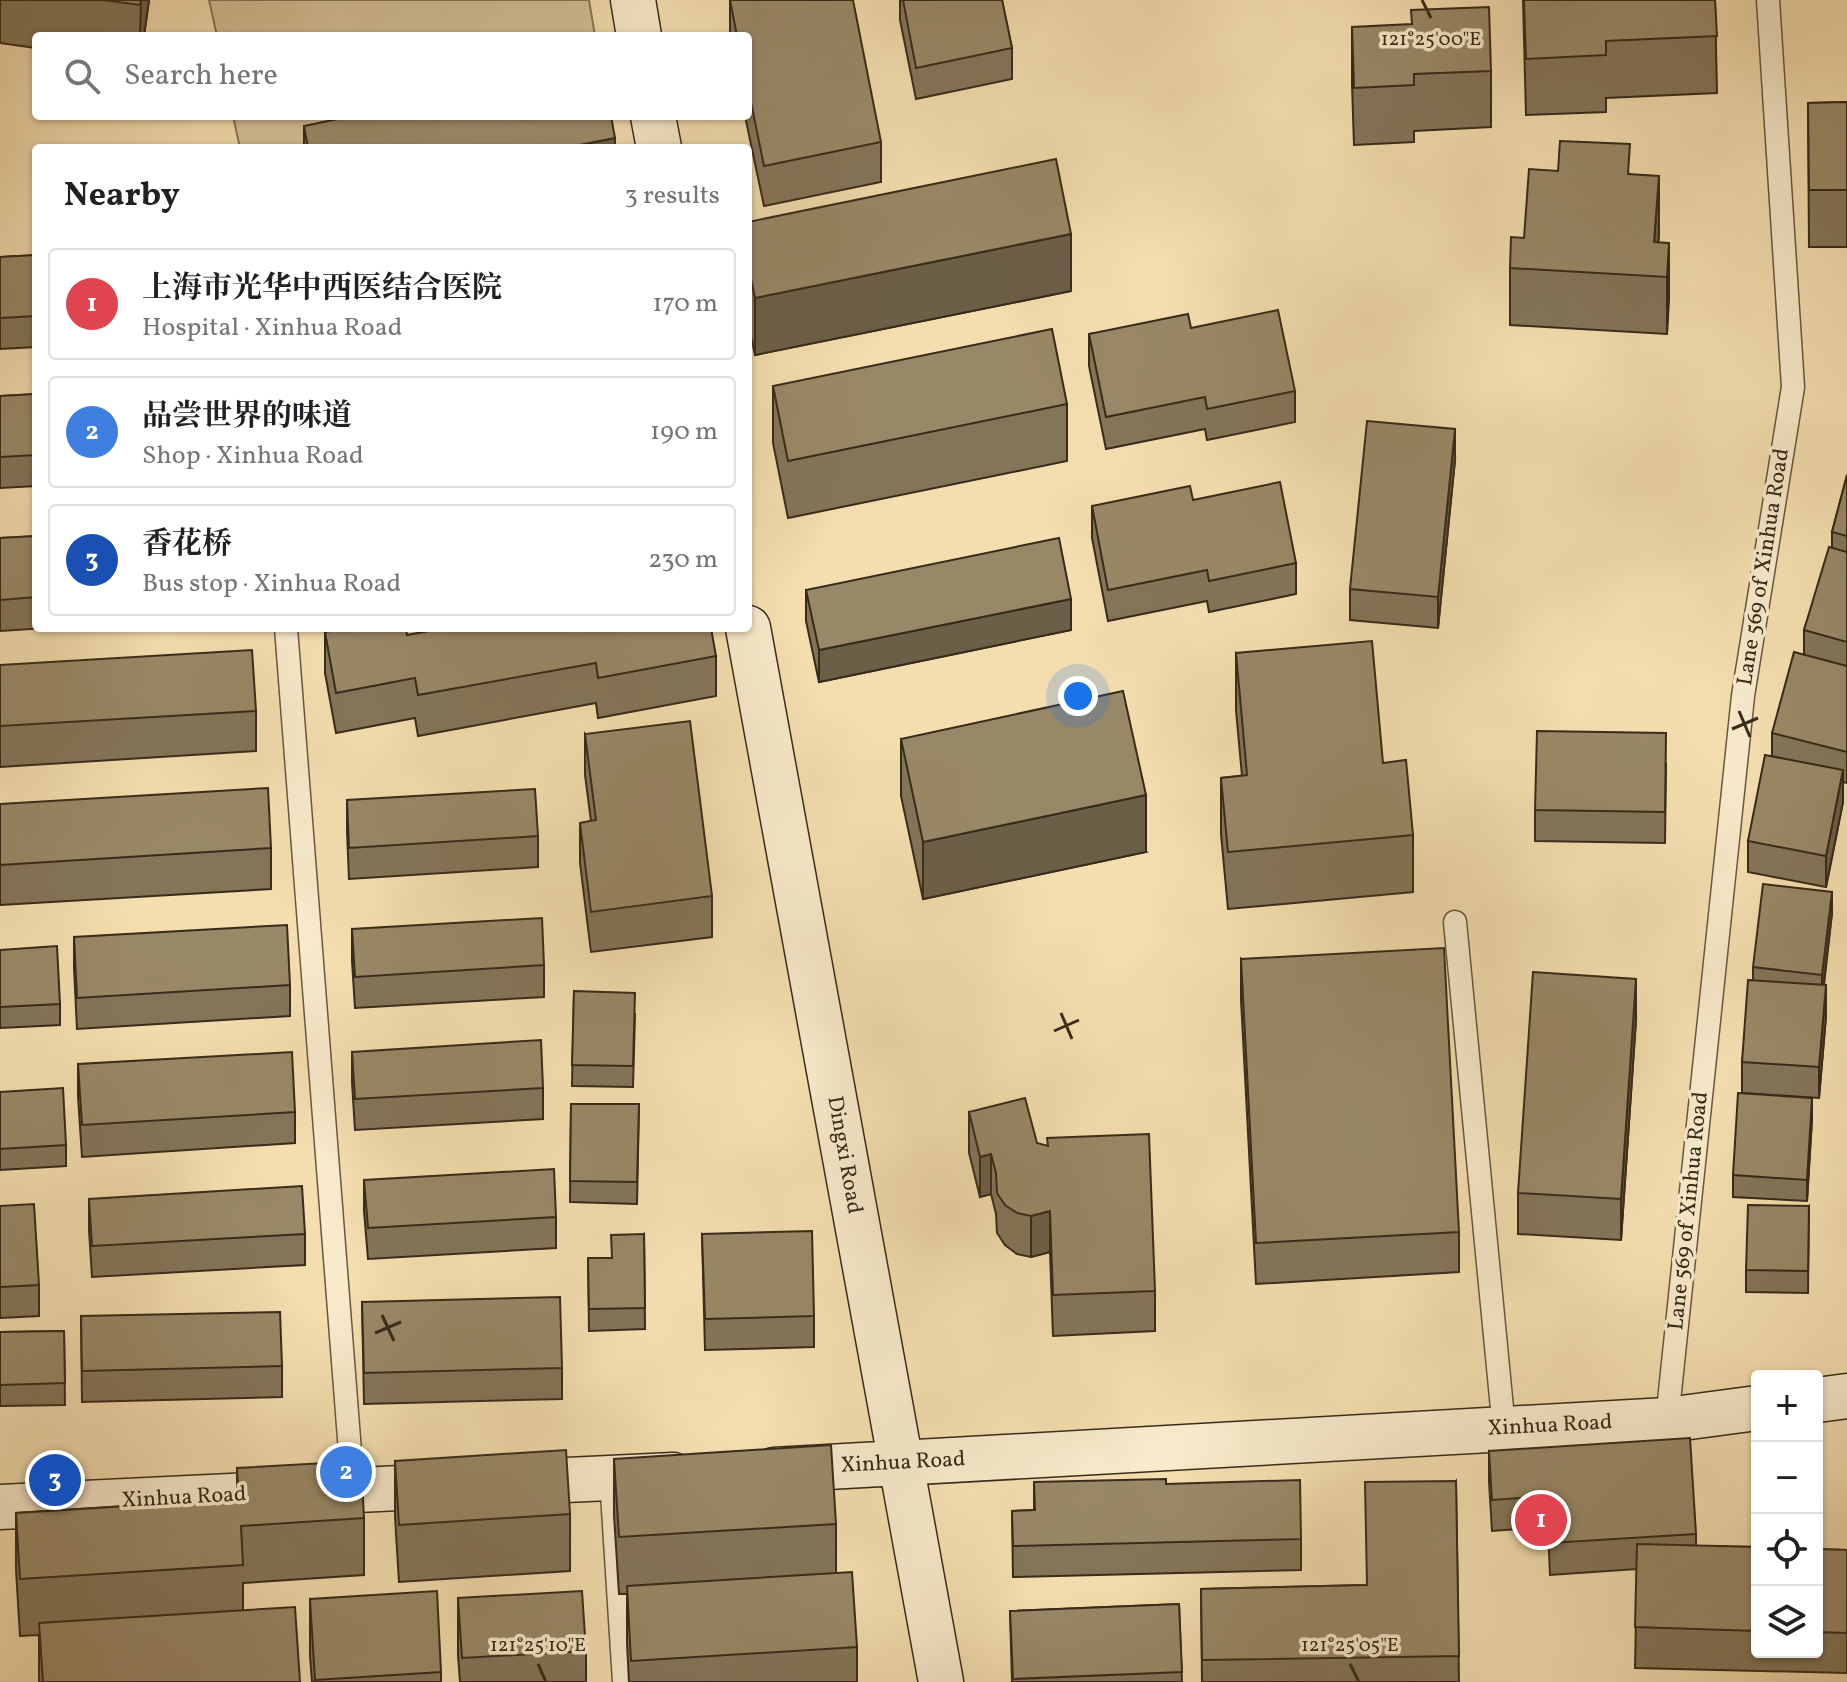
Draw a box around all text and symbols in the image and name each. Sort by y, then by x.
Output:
text: 121°25'00"E [1381,26,1481,54]
search box [32,32,752,120]
icon: search [60,54,104,98]
text: Search here [124,55,278,97]
text: Nearby [64,173,180,220]
text: 3 results [624,178,720,214]
text: 上海市光华中西医结合医院 [142,268,502,310]
text: 1 [87,286,97,322]
text: 170 m [653,286,718,322]
text: Hospital · Xinhua Road [142,310,402,346]
text: 品尝世界的味道 [142,396,352,438]
text: 2 [85,414,99,450]
text: 190 m [650,414,718,450]
text: Shop · Xinhua Road [142,438,364,474]
street label: Lane 569 of Xinhua Road [1730,446,1798,688]
text: 香花桥 [142,524,232,566]
text: 3 [85,542,99,578]
text: 230 m [648,542,718,578]
text: Bus stop · Xinhua Road [142,566,401,602]
your location [1058,676,1098,716]
street label: Lane 569 of Xinhua Road [1661,1090,1717,1332]
street label: Dingxi Road [818,1094,870,1216]
map controls [1751,1370,1823,1658]
button: + [1751,1370,1823,1442]
street label: Xinhua Road [1487,1407,1613,1445]
pin: 2 [320,1442,372,1502]
button: − [1751,1442,1823,1514]
street label: Xinhua Road [840,1444,966,1482]
pin: 3 [29,1450,81,1510]
street label: Xinhua Road [121,1479,247,1517]
pin: 1 [1515,1490,1567,1550]
button: locate [1751,1514,1823,1586]
button: layers [1751,1586,1823,1658]
text: 121°25'10"E [490,1632,586,1660]
text: 121°25'05"E [1301,1632,1399,1660]

